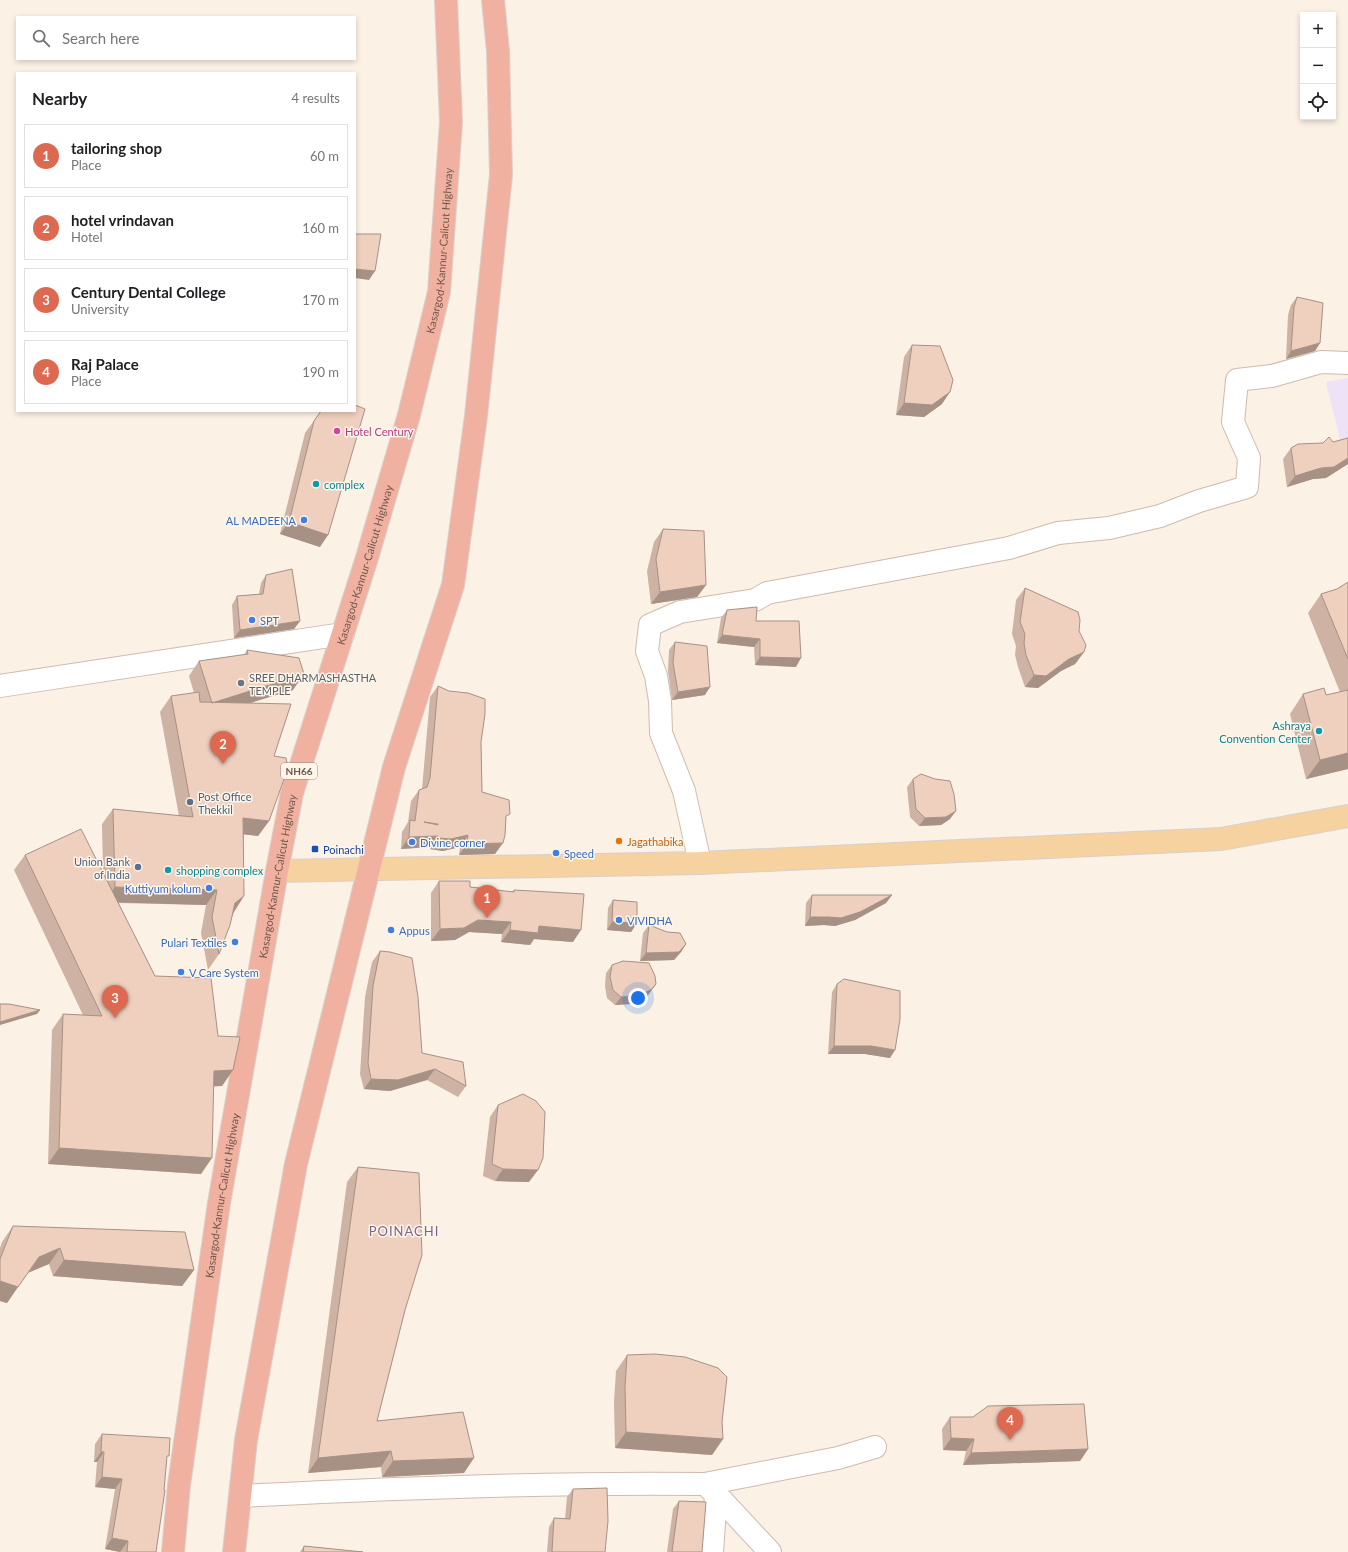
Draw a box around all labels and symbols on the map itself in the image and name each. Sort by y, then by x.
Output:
street label: Kasargod-Kannur-Calicut Highway [423,167,454,335]
place label: Hotel Century [345,425,414,438]
marker: Hotel Century [332,426,342,436]
place label: complex [324,478,365,491]
marker: complex [311,479,321,489]
street label: Kasargod-Kannur-Calicut Highway [333,483,395,646]
place label: AL MADEENA [226,514,297,527]
marker: AL MADEENA [299,515,309,525]
place label: SPT [260,614,280,627]
marker: SPT [247,615,257,625]
place label: SREE DHARMASHASTHA TEMPLE [249,671,377,697]
marker: SREE DHARMASHASTHA TEMPLE [236,678,246,688]
place label: Ashraya Convention Center [1219,719,1311,745]
marker: Ashraya Convention Center [1314,726,1324,736]
pin: 2 [210,731,236,764]
road number: NH66 [281,763,317,779]
place label: Post Office Thekkil [198,790,252,816]
street label: Kasargod-Kannur-Calicut Highway [255,793,298,959]
marker: Post Office Thekkil [185,797,195,807]
place label: Jagathabika [627,835,683,848]
place label: Divine corner [420,836,485,849]
marker: Jagathabika [614,836,624,846]
marker: Divine corner [407,837,417,847]
place label: Poinachi [323,843,364,856]
marker: Poinachi [310,844,320,854]
place label: Speed [564,847,594,860]
marker: Speed [551,848,561,858]
place label: Union Bank of India [74,855,130,881]
marker: Union Bank of India [133,862,143,872]
place label: shopping complex [176,864,264,877]
marker: shopping complex [163,865,173,875]
place label: Kuttiyum kolum [125,882,201,895]
marker: Kuttiyum kolum [204,883,214,893]
pin: 1 [474,885,500,918]
place label: VIVIDHA [627,914,673,927]
marker: VIVIDHA [614,915,624,925]
place label: Appus [399,924,430,937]
marker: Appus [386,925,396,935]
place label: Pulari Textiles [161,936,227,949]
marker: Pulari Textiles [230,937,240,947]
place label: V Care System [189,966,259,979]
marker: V Care System [176,967,186,977]
pin: 3 [102,985,128,1018]
your location [628,988,648,1008]
street label: Kasargod-Kannur-Calicut Highway [202,1112,241,1279]
district label: POINACHI [369,1223,439,1239]
pin: 4 [997,1407,1023,1440]

